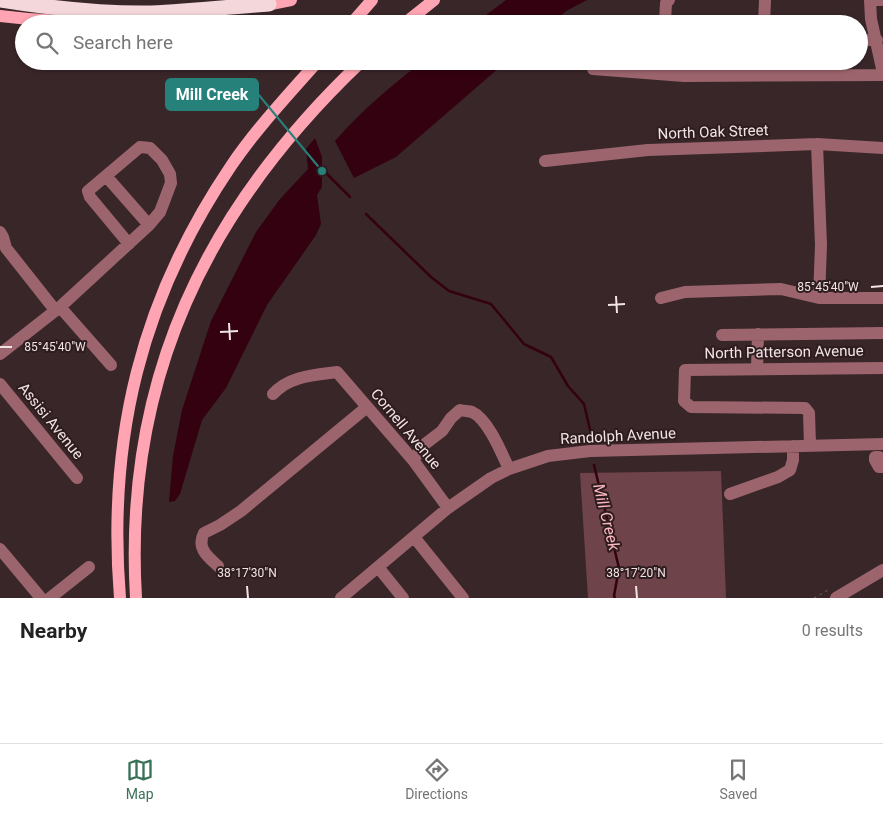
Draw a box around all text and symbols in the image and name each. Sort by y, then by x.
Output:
search box [15,15,868,70]
icon: search [33,29,61,57]
text: Search here [73,31,173,54]
callout: Mill Creek [166,79,258,110]
text: Mill Creek [176,85,249,104]
street label: North Oak Street [657,121,769,143]
text: 85°45'40"W [797,280,859,294]
text: 85°45'40"W [24,340,86,354]
street label: North Patterson Avenue [704,342,864,362]
street label: Assisi Avenue [15,379,87,463]
street label: Cornell Avenue [367,385,445,473]
street label: Randolph Avenue [560,424,676,448]
water label: Mill Creek [589,482,624,554]
text: 38°17'30"N [217,566,277,580]
text: 38°17'20"N [606,566,666,580]
text: Nearby [20,619,87,643]
text: 0 results [802,621,863,640]
tab: Map [126,756,154,802]
tab: Directions [405,756,468,802]
tab: Saved [719,756,757,802]

